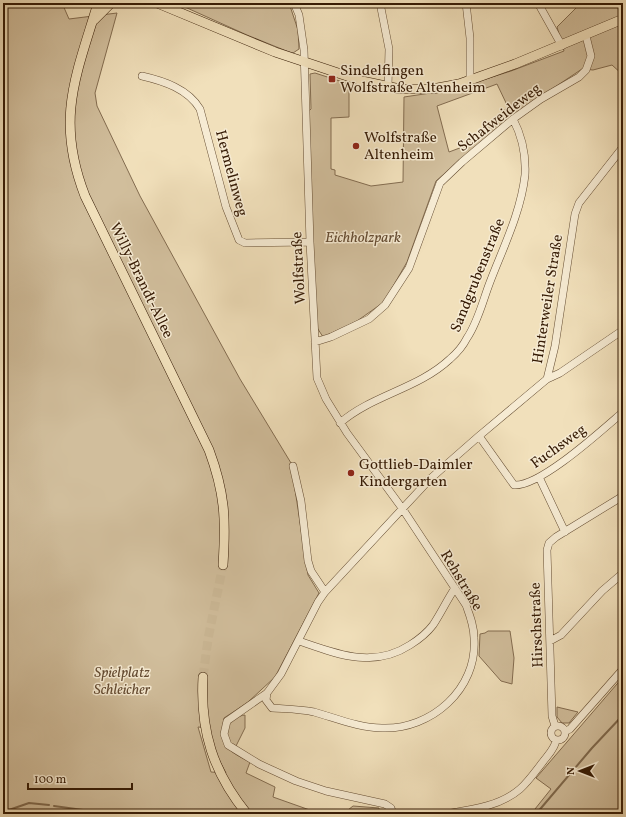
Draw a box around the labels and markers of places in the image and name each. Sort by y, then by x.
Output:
place label: Sindelfingen Wolfstraße Altenheim [340,61,486,99]
marker: Sindelfingen Wolfstraße Altenheim [327,74,337,84]
place label: Wolfstraße Altenheim [364,128,437,166]
marker: Wolfstraße Altenheim [351,141,361,151]
place label: Gottlieb-Daimler Kindergarten [359,455,473,493]
marker: Gottlieb-Daimler Kindergarten [346,468,356,478]

